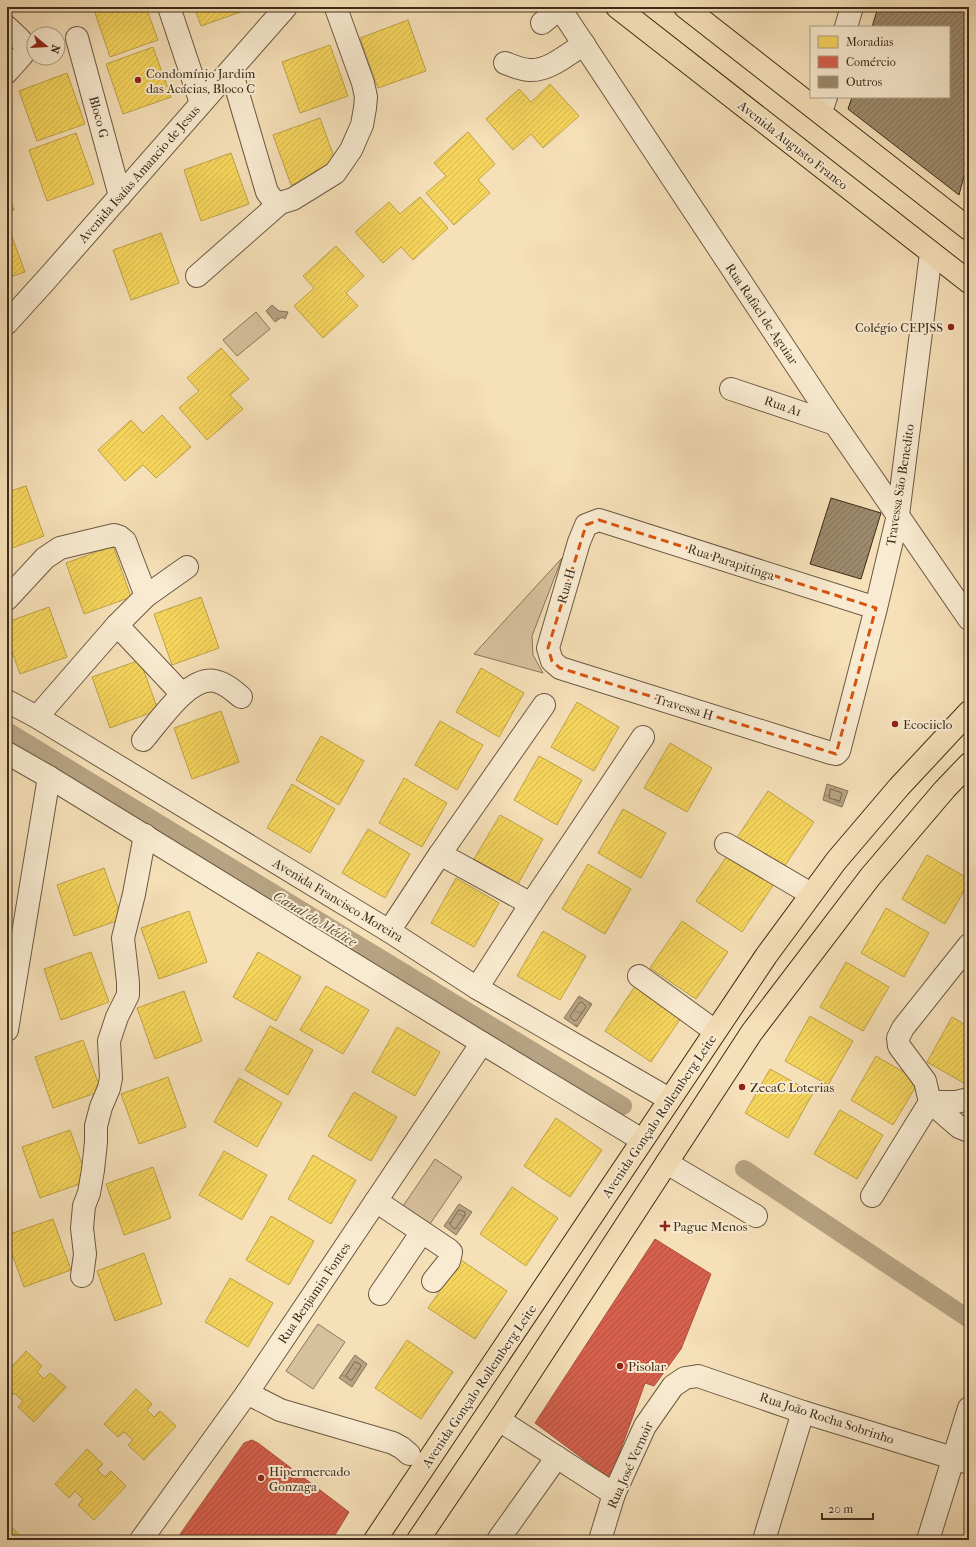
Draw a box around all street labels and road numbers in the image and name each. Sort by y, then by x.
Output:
street label: Bloco G [86,94,112,140]
street label: Avenida Augusto Franco [734,97,851,193]
street label: Avenida Isaías Amancio de Jesus [75,102,203,247]
street label: Rua Rafael de Aguiar [723,261,802,368]
street label: Rua A1 [762,393,804,419]
street label: Travessa São Benedito [883,423,917,547]
street label: Rua Parapitinga [686,541,777,583]
street label: Rua H [554,567,578,605]
street label: Travessa H [653,691,715,723]
street label: Avenida Francisco Moreira [269,855,407,945]
street label: Avenida Gonçalo Rollemberg Leite [598,1031,720,1202]
street label: Rua Benjamin Fontes [275,1239,354,1346]
street label: Avenida Gonçalo Rollemberg Leite [418,1301,540,1472]
street label: Rua João Rocha Sobrinho [758,1389,896,1447]
street label: Rua José Vernoir [604,1419,656,1511]

